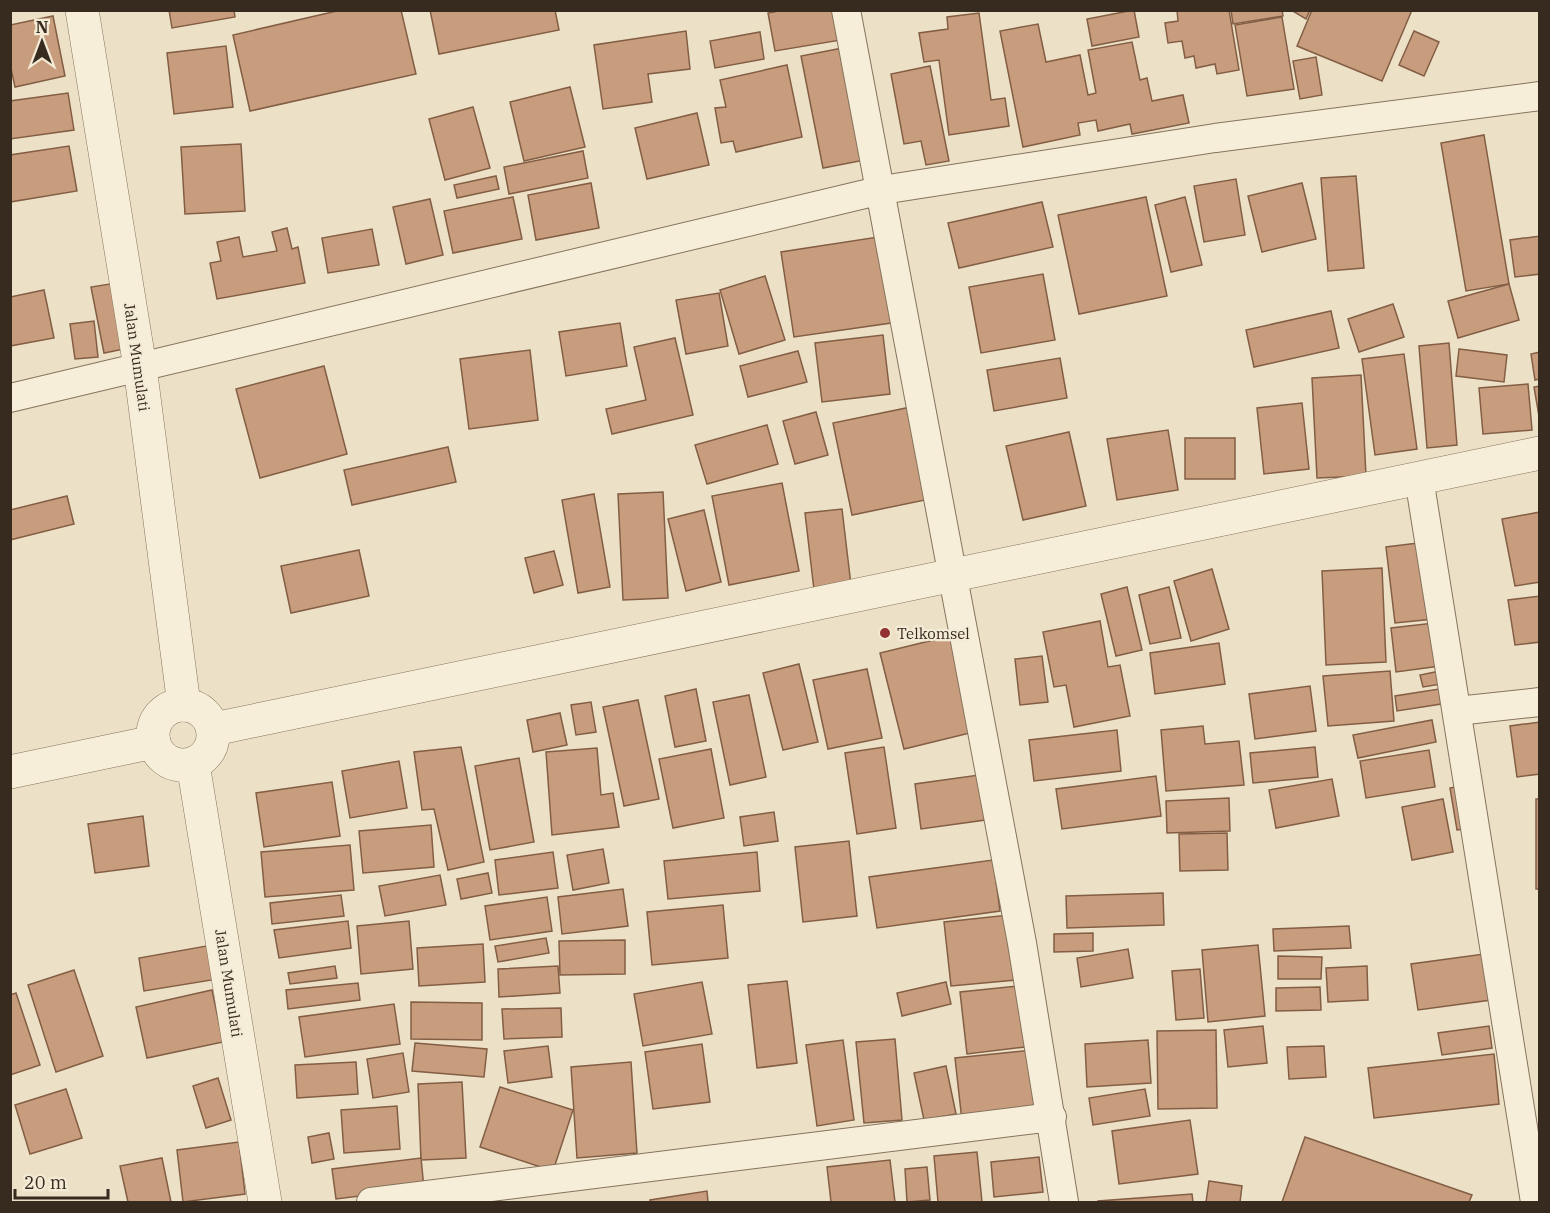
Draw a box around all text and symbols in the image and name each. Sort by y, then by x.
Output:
north arrow [12,12,72,72]
text: N [36,17,48,37]
street label: Jalan Mumulati [120,302,154,413]
place label: Telkomsel [897,624,970,643]
marker: Telkomsel [878,626,892,640]
street label: Jalan Mumulati [211,928,247,1039]
scale bar [15,1162,108,1200]
text: 20 m [24,1171,67,1194]

